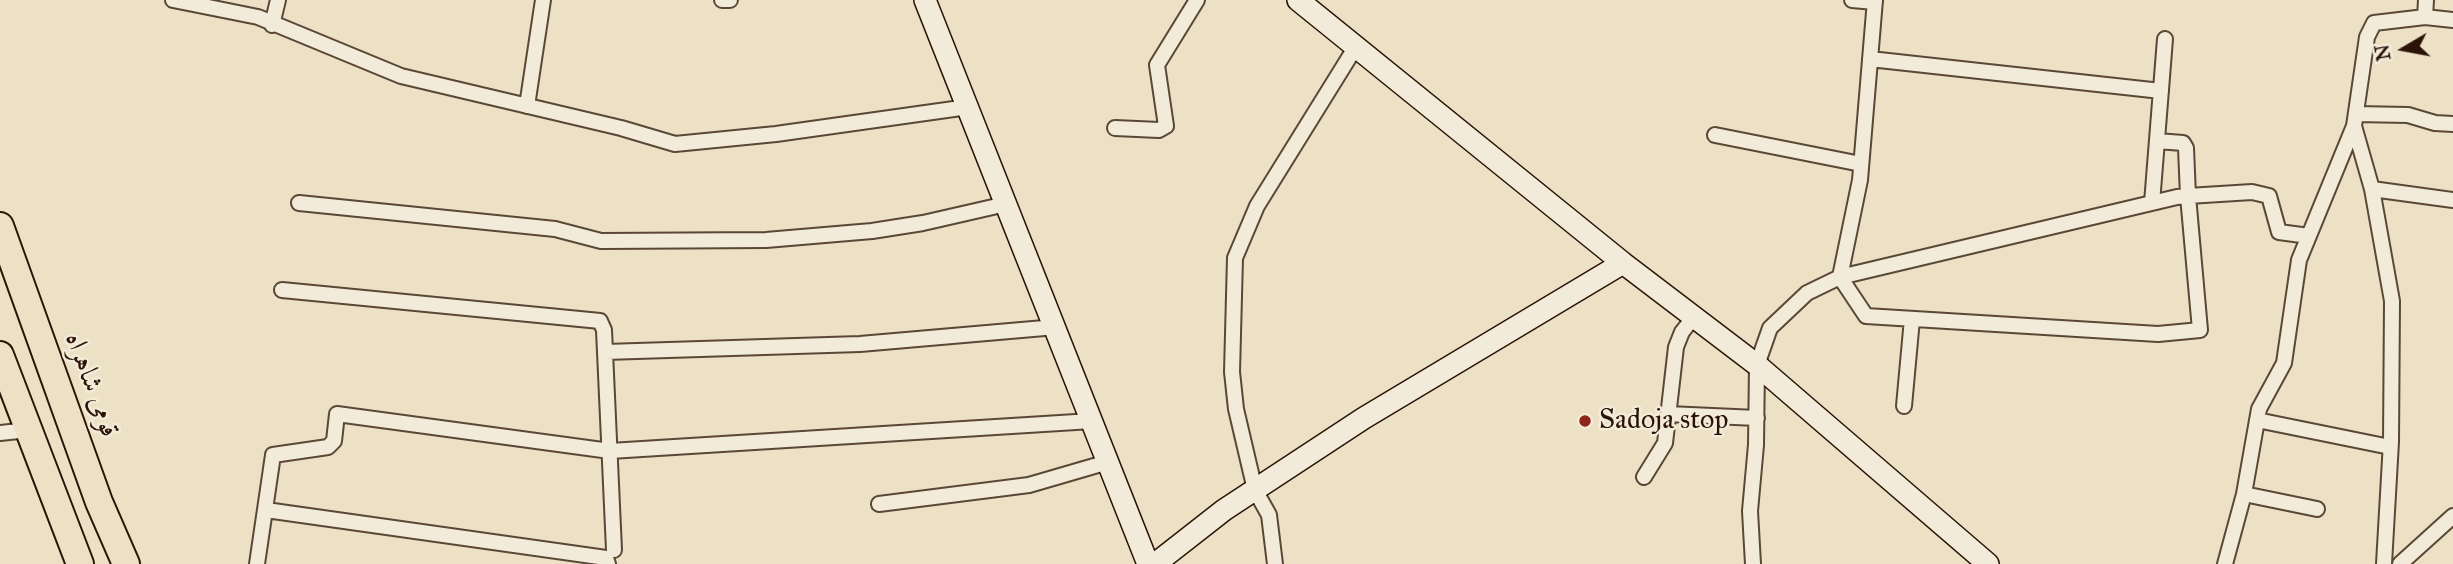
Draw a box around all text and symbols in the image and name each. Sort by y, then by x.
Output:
north arrow [2369,14,2439,84]
text: N [2370,43,2396,63]
street label: قومی شاہراہ [57,328,125,442]
place label: Sadoja stop [1599,404,1728,438]
marker: Sadoja stop [1577,413,1593,429]

